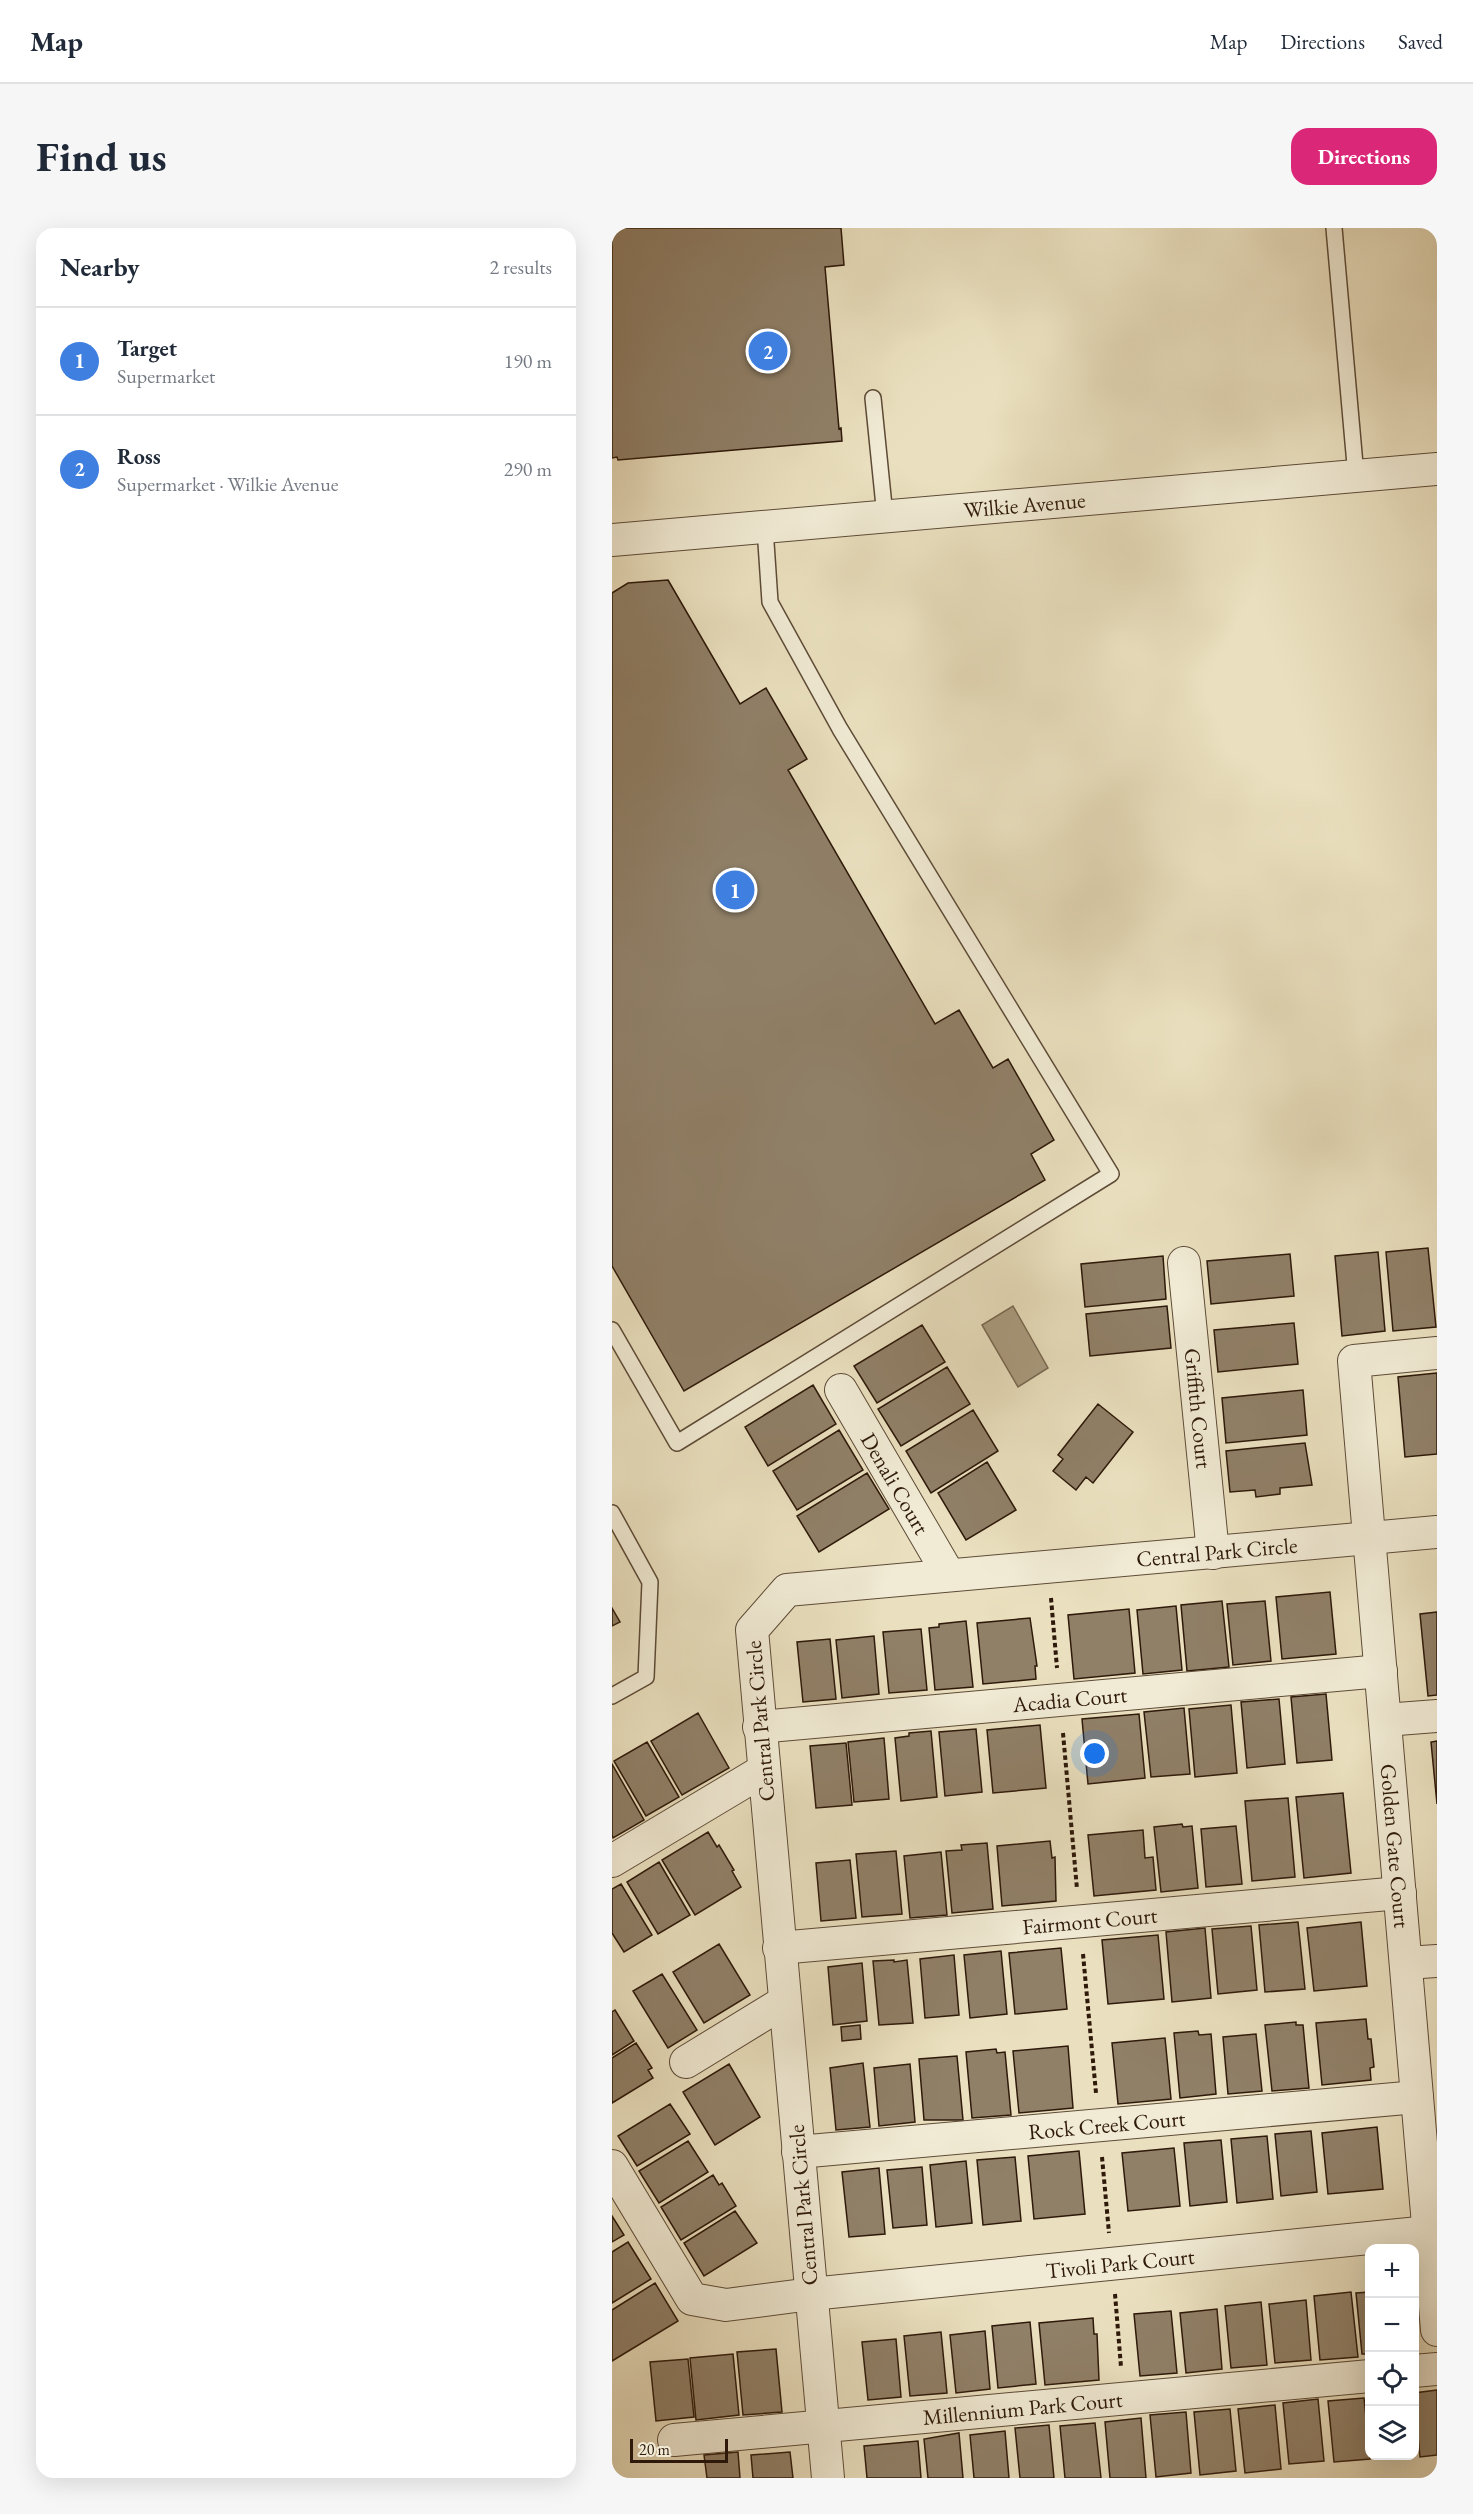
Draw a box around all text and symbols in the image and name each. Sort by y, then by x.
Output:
text: Map [30,23,83,59]
text: Map [1210,28,1247,55]
text: Directions [1280,28,1365,55]
text: Saved [1398,28,1443,55]
button: Directions [1291,128,1437,185]
text: Find us [36,129,167,184]
text: Nearby [60,250,140,284]
text: 2 results [489,254,552,280]
pin: 2 [748,328,788,374]
text: Target [117,334,177,363]
text: 1 [74,348,85,374]
text: 190 m [504,348,552,374]
text: Supermarket [117,363,215,389]
text: Ross [117,442,161,471]
text: 2 [74,456,85,482]
text: 290 m [504,456,552,482]
text: Supermarket · Wilkie Avenue [117,471,338,497]
street label: Wilkie Avenue [962,485,1087,524]
pin: 1 [716,868,754,912]
street label: Griffith Court [1178,1347,1219,1470]
street label: Denali Court [854,1427,937,1539]
street label: Central Park Circle [1135,1530,1299,1573]
street label: Central Park Circle [738,1639,781,1803]
street label: Acadia Court [1010,1679,1128,1719]
your location [1080,1739,1109,1768]
street label: Golden Gate Court [1374,1762,1417,1929]
street label: Fairmont Court [1021,1900,1159,1941]
street label: Rock Creek Court [1027,2103,1187,2146]
street label: Central Park Circle [781,2123,824,2287]
street label: Tivoli Park Court [1044,2241,1196,2285]
map controls [1365,2244,1419,2460]
button: + [1365,2244,1419,2298]
button: − [1365,2298,1419,2352]
button: locate [1365,2352,1419,2406]
street label: Millennium Park Court [921,2384,1124,2432]
button: layers [1365,2406,1419,2460]
scale bar [630,2436,728,2464]
text: 20 m [639,2439,670,2460]

